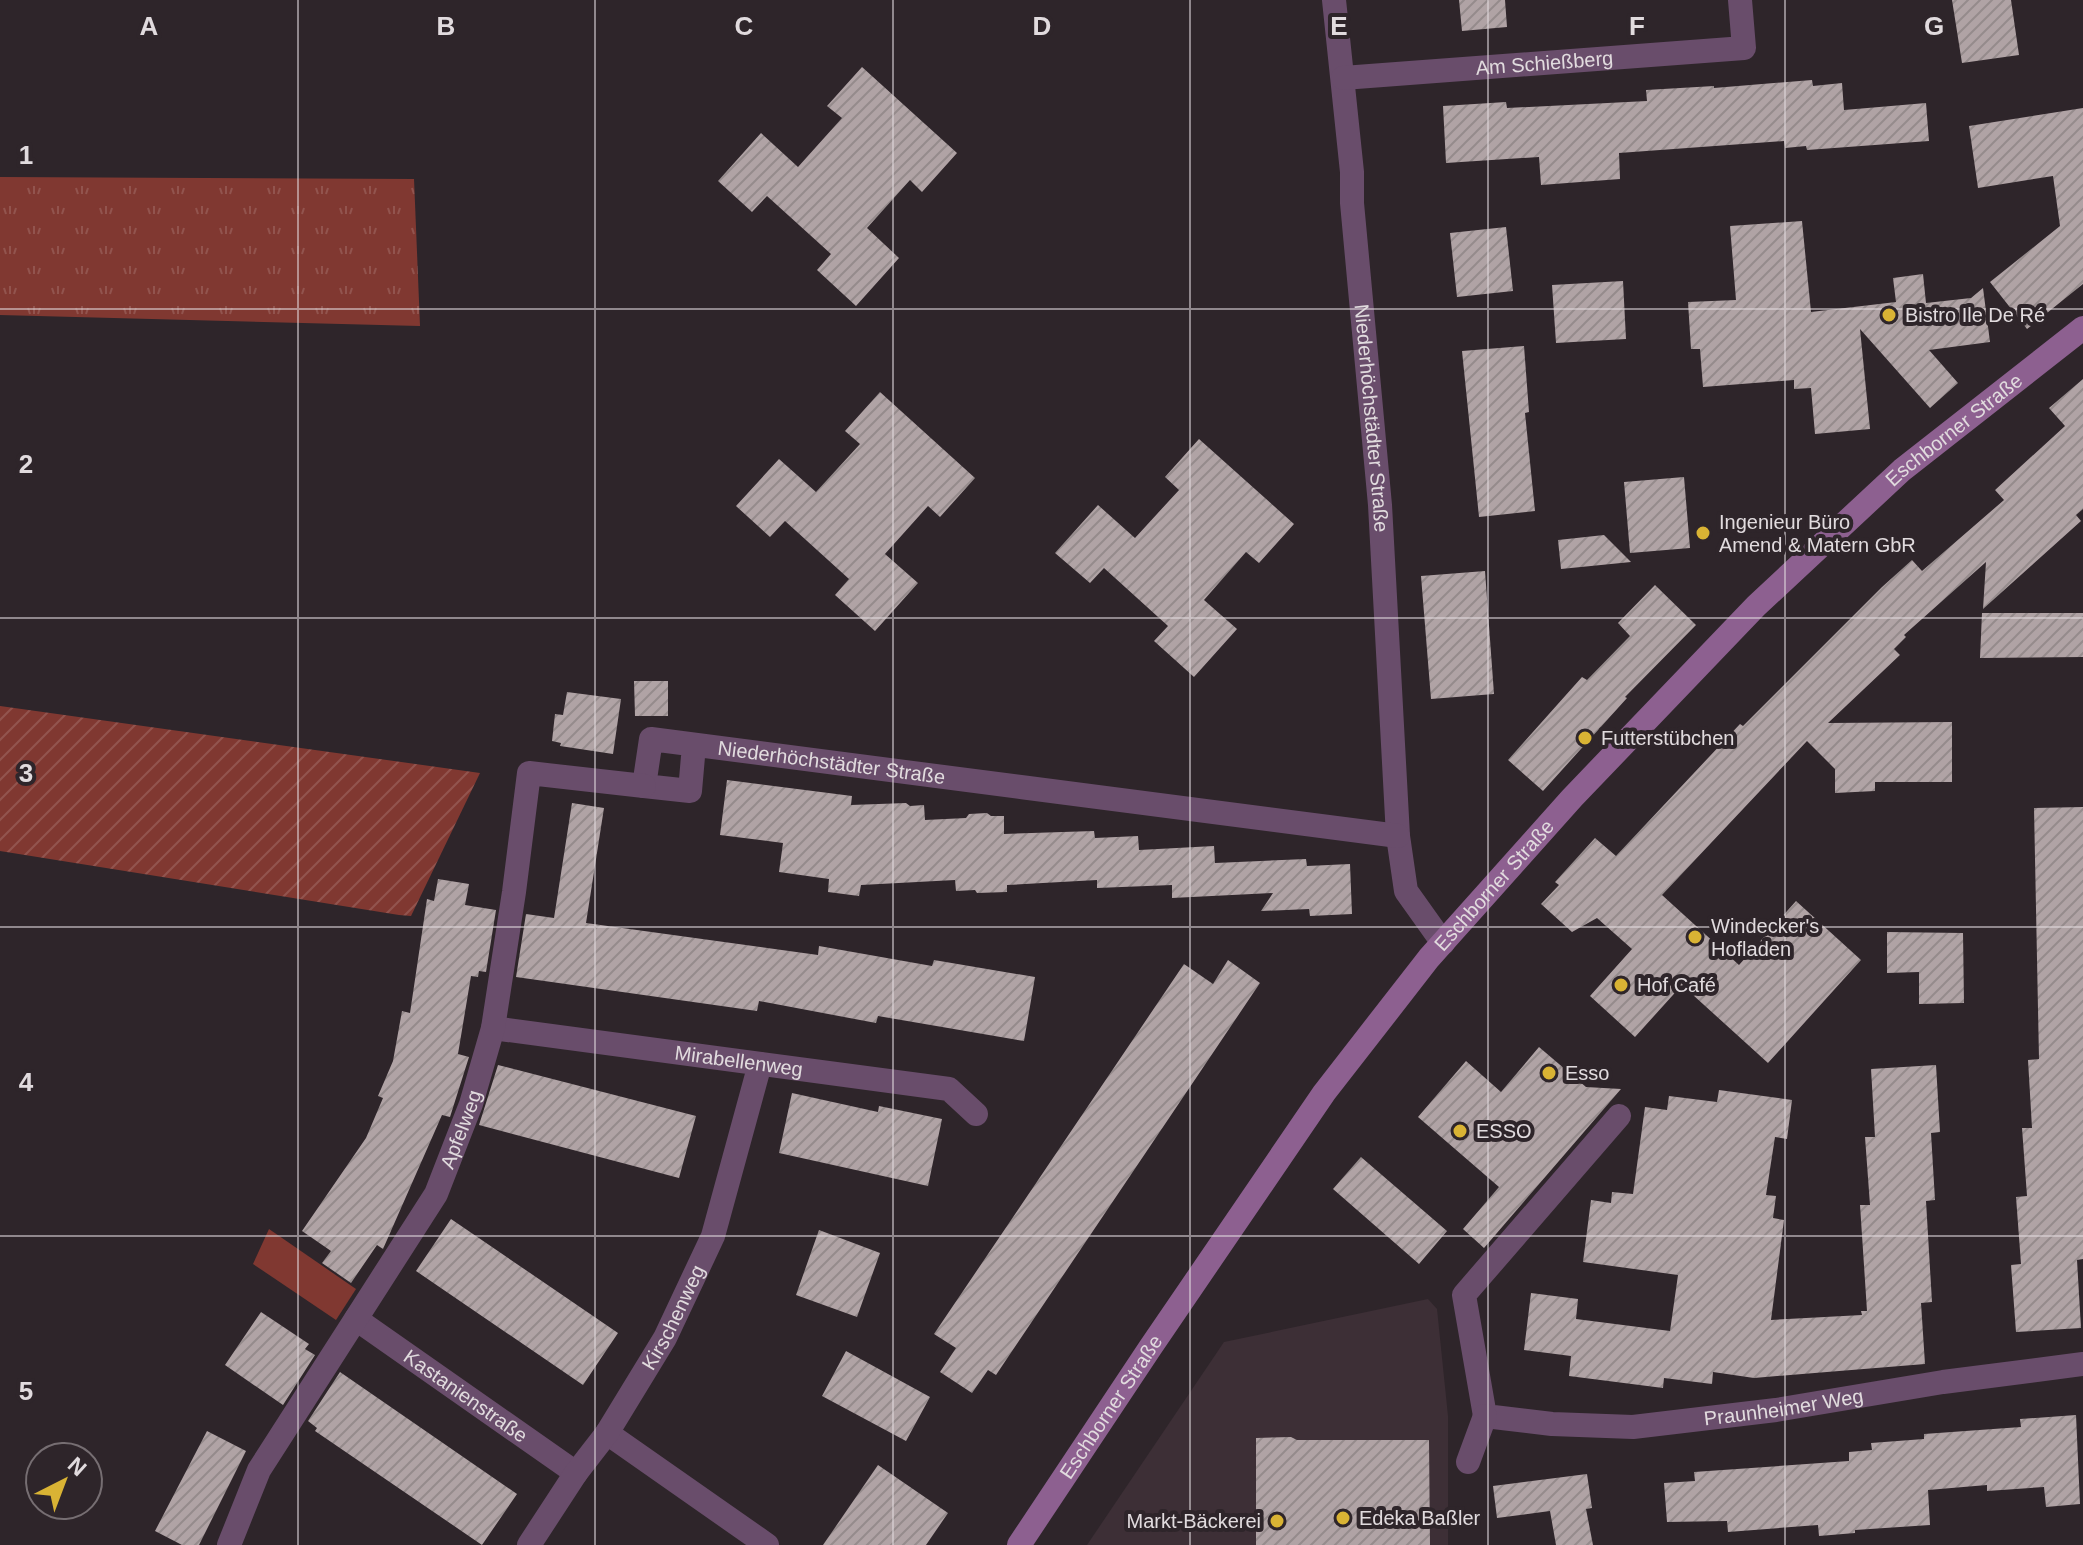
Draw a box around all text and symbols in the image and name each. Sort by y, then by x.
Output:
text: A [140,11,159,41]
text: B [437,11,455,41]
text: C [735,11,754,41]
text: D [1033,11,1051,41]
text: E [1330,11,1348,41]
text: F [1629,11,1645,41]
text: G [1924,11,1944,41]
street label: Am Schießberg [1475,47,1614,79]
text: 1 [19,140,33,170]
street label: Niederhöchstädter Straße [1350,303,1392,533]
place label: Bistro Ile De Ré [1905,304,2045,326]
marker: Bistro Ile De Ré [1880,306,1898,324]
street label: Eschborner Straße [1881,369,2026,491]
text: 2 [19,449,33,479]
place label: Ingenieur Büro Amend & Matern GbR [1719,511,1916,556]
marker: Ingenieur Büro Amend & Matern GbR [1694,524,1712,542]
place label: Futterstübchen [1601,727,1734,749]
marker: Futterstübchen [1576,729,1594,747]
street label: Niederhöchstädter Straße [717,737,947,788]
text: 3 [19,758,33,788]
street label: Eschborner Straße [1430,815,1558,955]
place label: Windecker's Hofladen [1711,915,1819,960]
marker: Windecker's Hofladen [1686,928,1704,946]
place label: Hof Café [1637,974,1716,996]
marker: Hof Café [1612,976,1630,994]
street label: Mirabellenweg [673,1041,804,1080]
place label: Esso [1565,1062,1609,1084]
marker: Esso [1540,1064,1558,1082]
text: 4 [19,1067,34,1097]
street label: Apfelweg [436,1088,485,1172]
place label: ESSO [1476,1120,1532,1142]
marker: ESSO [1451,1122,1469,1140]
street label: Kirschenweg [637,1261,709,1374]
street label: Eschborner Straße [1055,1331,1167,1483]
street label: Kastanienstraße [400,1345,532,1447]
text: 5 [19,1376,33,1406]
street label: Praunheimer Weg [1703,1385,1865,1429]
north arrow [24,1441,104,1521]
text: N [63,1452,91,1481]
place label: Edeka Baßler [1359,1507,1481,1529]
marker: Edeka Baßler [1334,1509,1352,1527]
place label: Markt-Bäckerei [1127,1510,1261,1532]
marker: Markt-Bäckerei [1268,1512,1286,1530]

